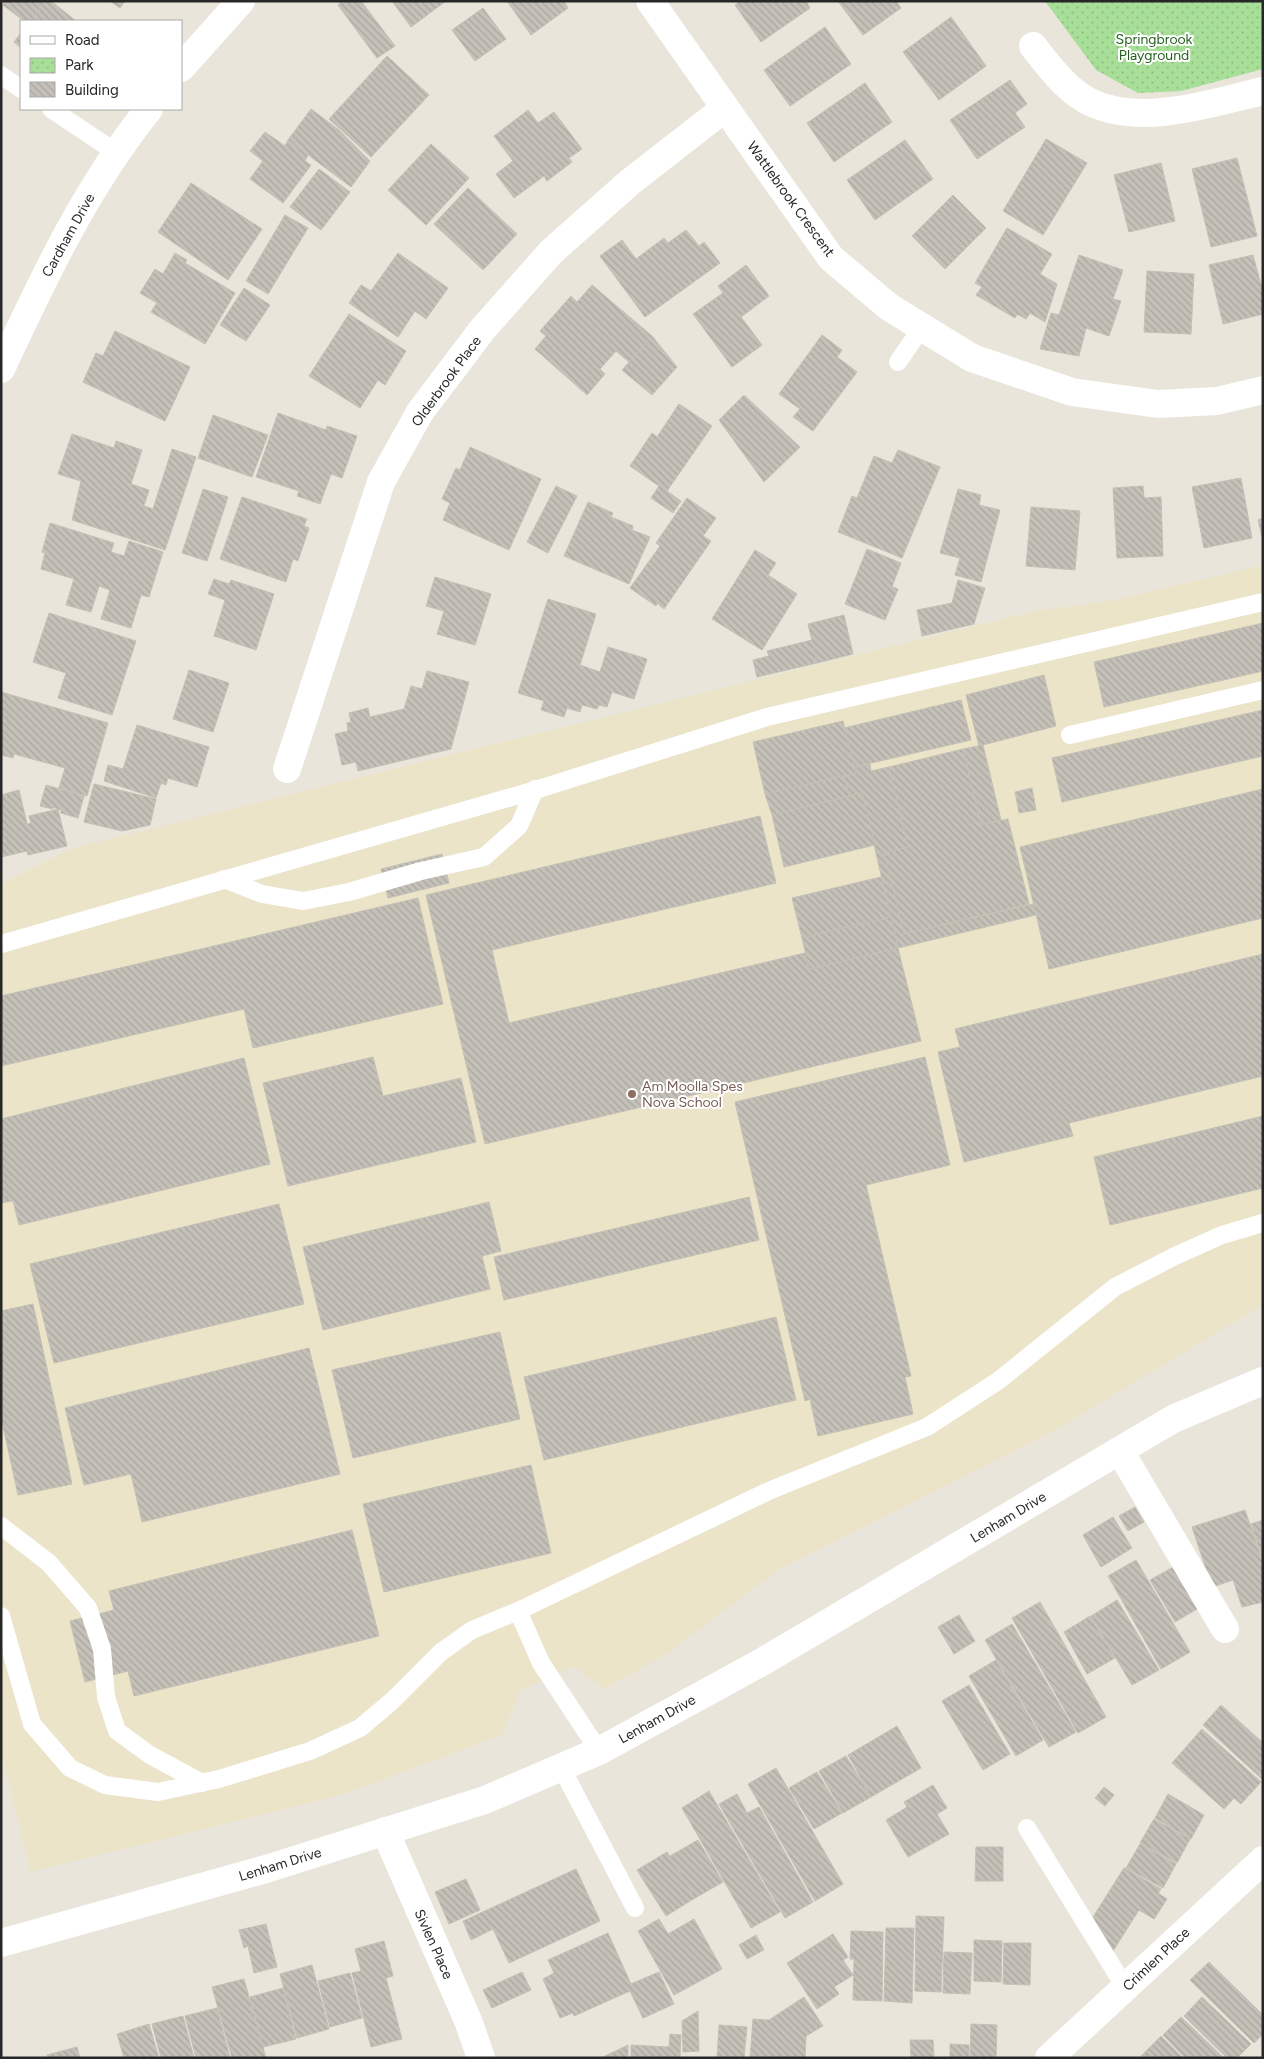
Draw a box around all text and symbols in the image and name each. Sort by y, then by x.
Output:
legend [20,20,182,110]
text: Road [65,31,100,49]
park label: Springbrook Playground [1116,31,1193,64]
text: Park [65,56,94,74]
text: Building [65,81,119,99]
street label: Wattlebrook Crescent [743,138,838,260]
street label: Cardham Drive [38,190,99,280]
street label: Olderbrook Place [408,333,485,430]
place label: Am Moolla Spes Nova School [642,1078,743,1111]
marker: Am Moolla Spes Nova School [626,1088,638,1100]
street label: Lenham Drive [967,1488,1050,1547]
street label: Lenham Drive [616,1691,699,1748]
street label: Lenham Drive [237,1844,324,1885]
street label: Sivlen Place [411,1907,457,1982]
street label: Crimlen Place [1119,1924,1194,1995]

